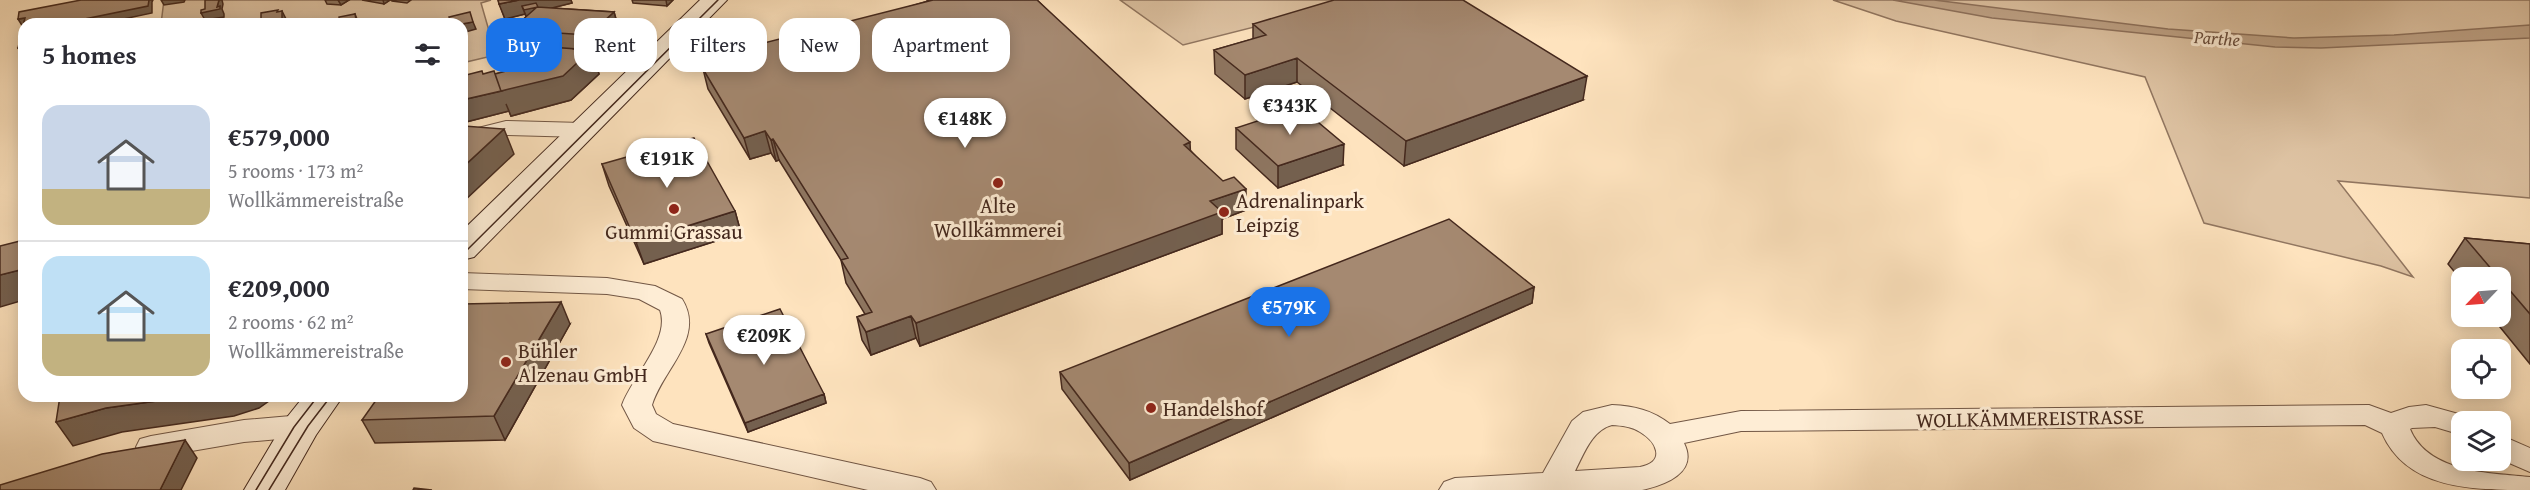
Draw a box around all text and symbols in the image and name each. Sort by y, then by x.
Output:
chip: Buy [486,18,562,72]
chip: Rent [574,18,657,72]
chip: Filters [669,18,767,72]
chip: New [779,18,860,72]
chip: Apartment [872,18,1010,72]
water label: Parthe [2192,23,2241,53]
text: 5 homes [42,35,137,74]
icon: filters [411,38,444,71]
pin: €343K [1248,85,1332,136]
text: €343K [1263,90,1317,119]
pin: €148K [923,98,1007,149]
text: €148K [938,103,992,132]
text: €579,000 [228,117,330,156]
icon: home [90,129,162,201]
pin: €191K [625,138,709,189]
text: €191K [640,143,694,172]
text: 5 rooms · 173 m² [228,156,363,185]
marker: Alte Wollkämmerei [991,176,1005,190]
text: Wollkämmereistraße [228,185,404,214]
place label: Adrenalinpark Leipzig [1236,185,1364,240]
place label: Alte Wollkämmerei [934,190,1062,245]
marker: Gummi Grassau [667,202,681,216]
marker: Adrenalinpark Leipzig [1217,205,1231,219]
place label: Gummi Grassau [605,216,743,247]
north arrow [2451,267,2511,327]
map controls [2451,267,2511,471]
text: €209,000 [228,268,330,307]
icon: home [90,280,162,352]
pin: €579K [1247,287,1331,338]
text: €579K [1262,292,1316,321]
text: 2 rooms · 62 m² [228,307,354,336]
pin: €209K [722,315,806,366]
text: €209K [737,320,791,349]
place label: Bühler Alzenau GmbH [518,335,648,390]
text: Wollkämmereistraße [228,336,404,365]
button: locate [2451,339,2511,399]
marker: Bühler Alzenau GmbH [499,355,513,369]
place label: Handelshof [1163,393,1265,424]
marker: Handelshof [1144,401,1158,415]
street label: WOLLKÄMMEREISTRASSE [1916,401,2145,435]
button: layers [2451,411,2511,471]

